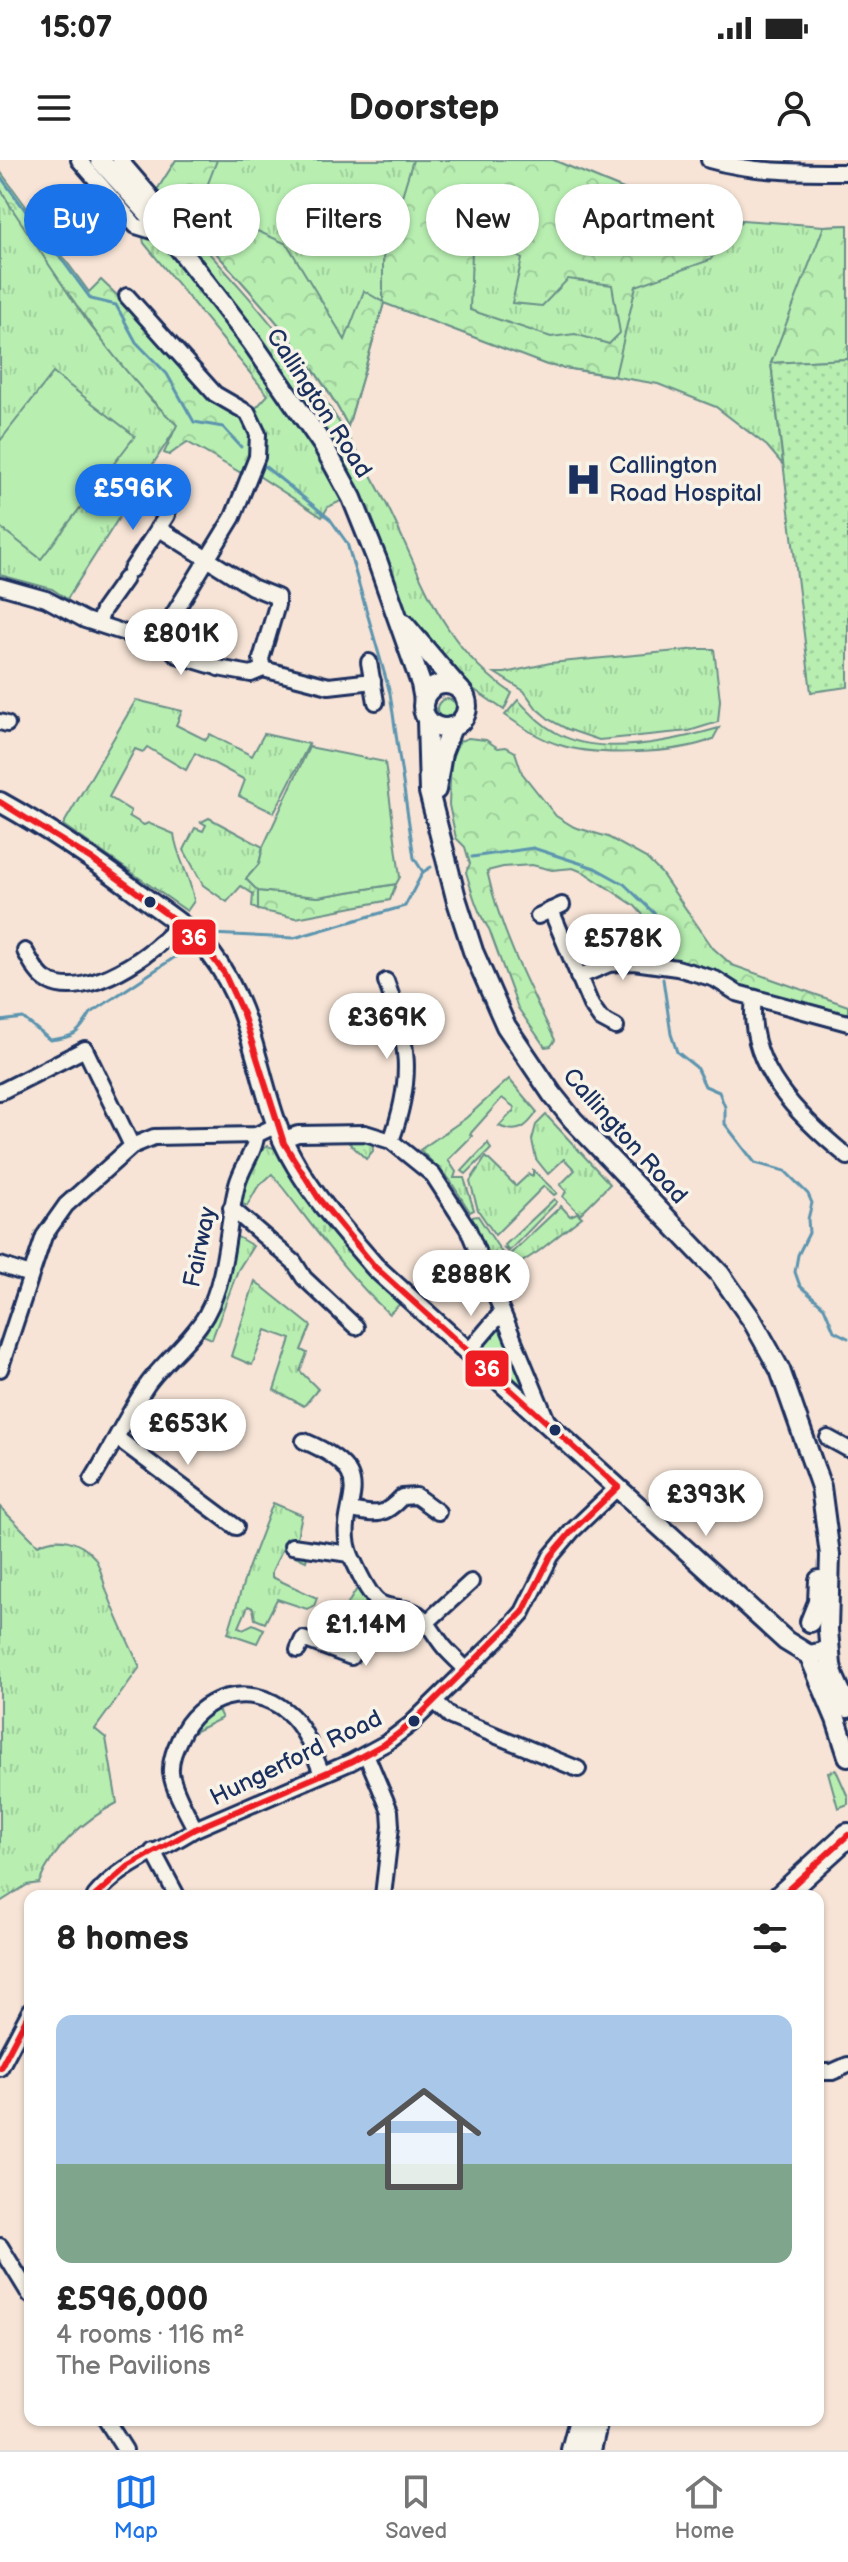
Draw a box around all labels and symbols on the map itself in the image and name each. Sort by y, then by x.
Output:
street label: Callington Road [260,323,378,483]
place label: Callington Road Hospital [609,451,762,508]
hospital icon: Callington Road Hospital [564,460,602,498]
pin: £596K [77,464,189,532]
pin: £801K [125,609,237,677]
unlabelled marker [142,894,158,910]
pin: £578K [567,914,679,982]
line badge: 36 [171,918,217,956]
text: 36 [181,925,207,952]
pin: £369K [331,993,443,1061]
street label: Callington Road [556,1062,694,1210]
street label: Fairway [177,1204,223,1290]
pin: £888K [415,1250,527,1318]
line badge: 36 [464,1349,510,1388]
text: 36 [474,1356,500,1383]
pin: £653K [132,1399,244,1467]
unlabelled marker [547,1422,563,1438]
pin: £393K [650,1470,762,1538]
pin: £1.14M [301,1600,431,1668]
street label: Hungerford Road [205,1704,387,1812]
unlabelled marker [406,1713,422,1729]

